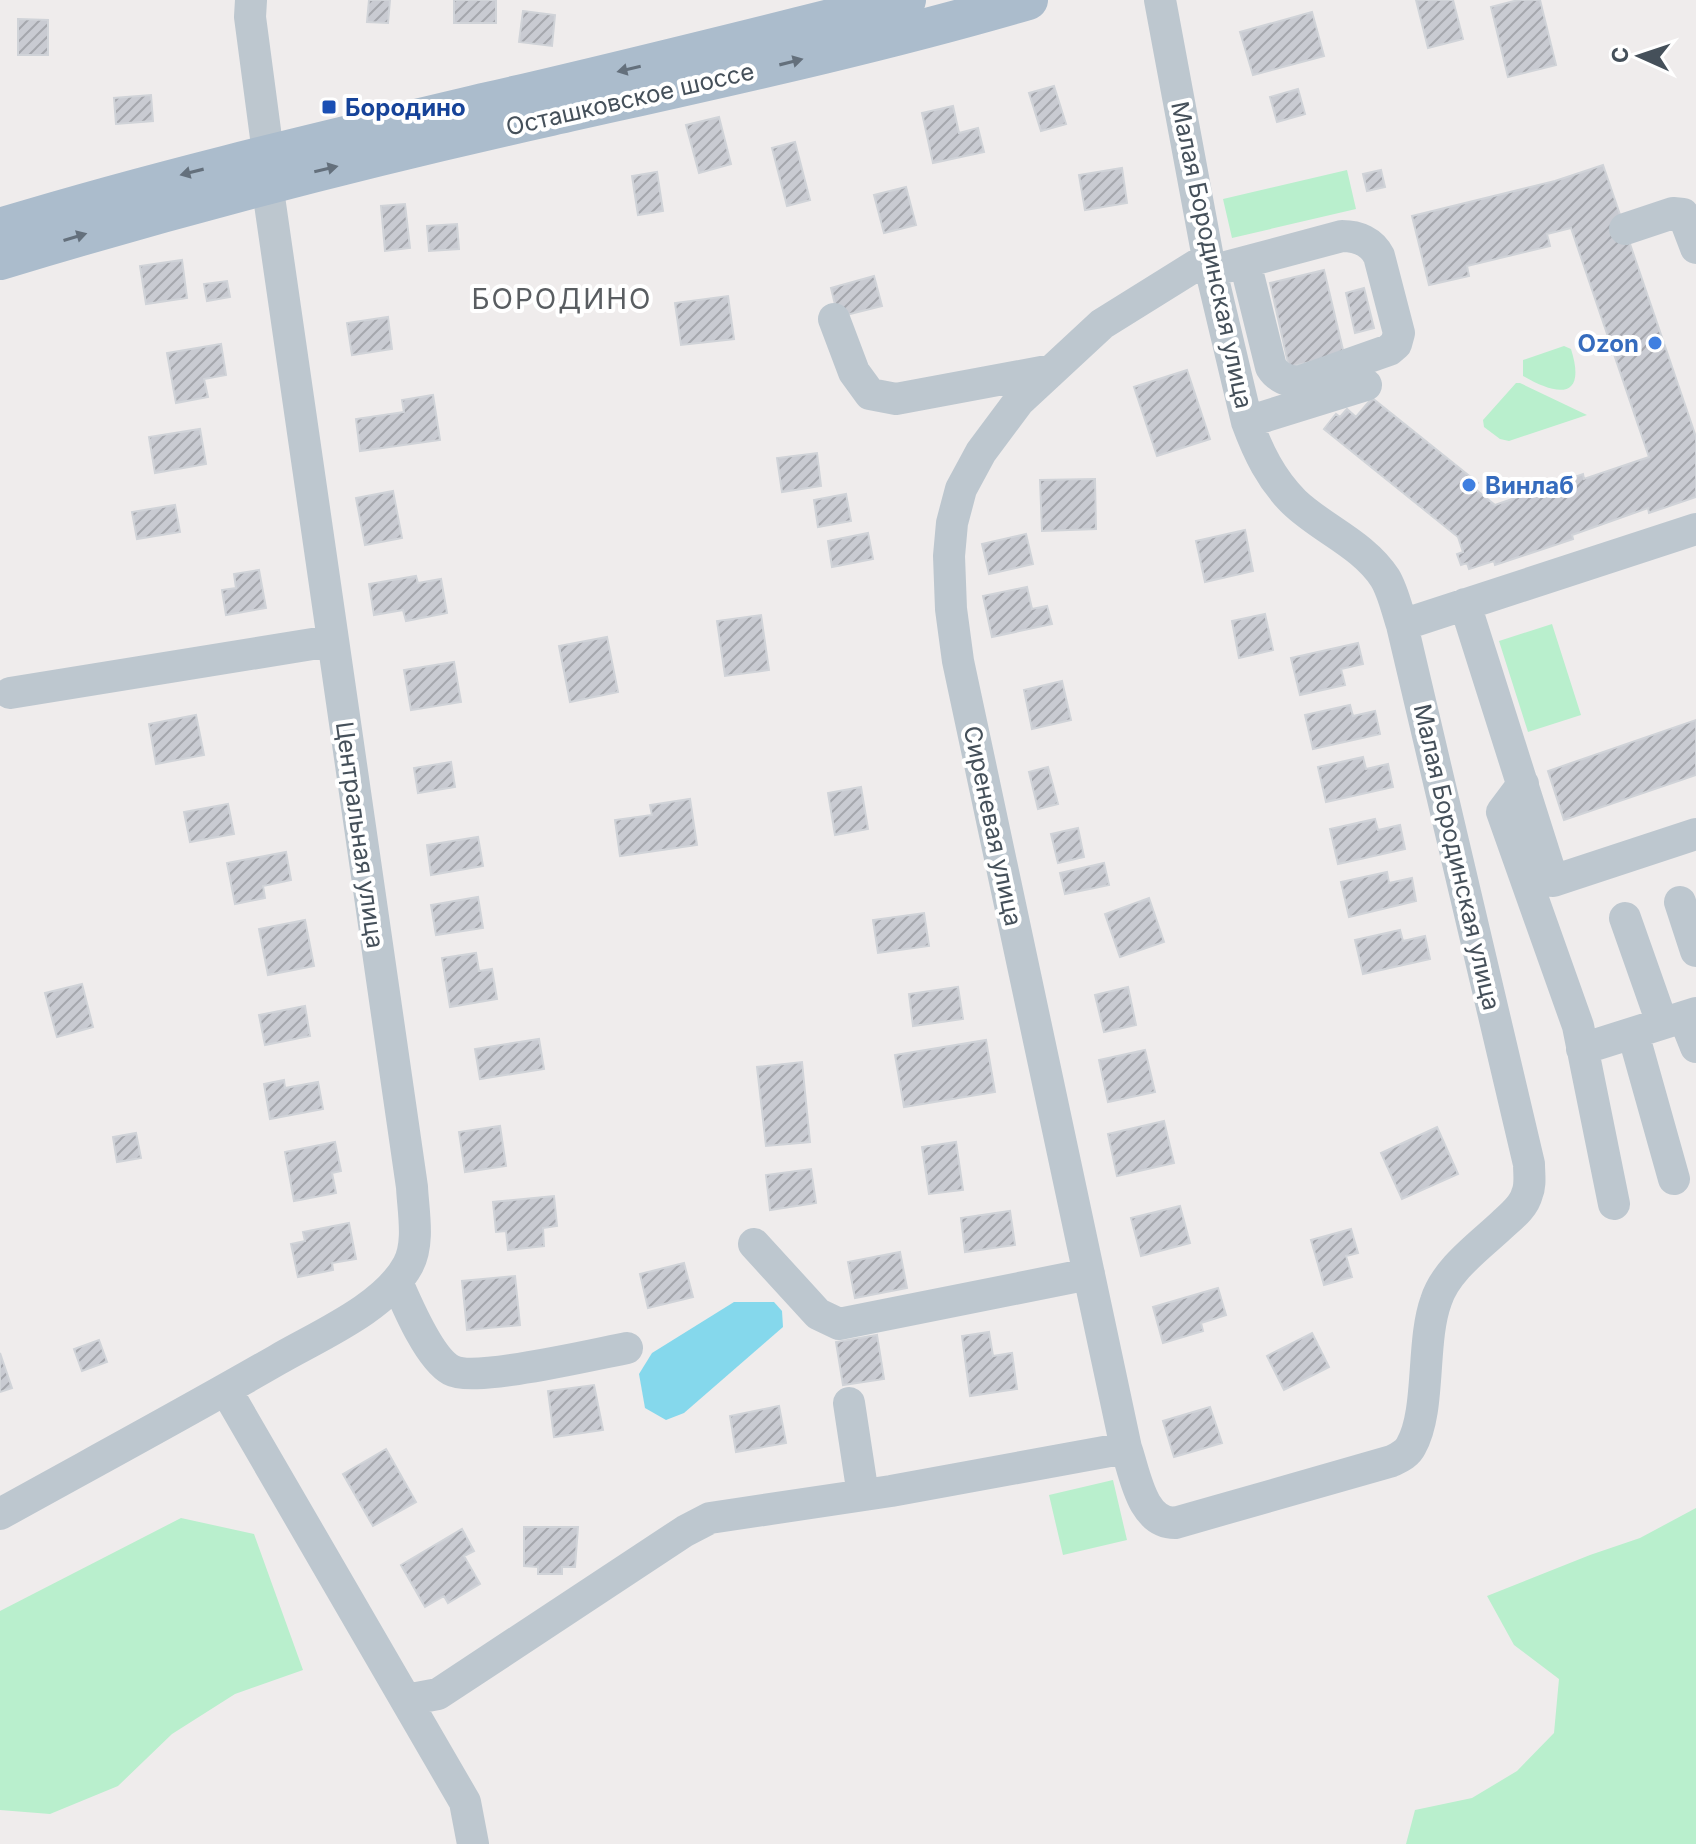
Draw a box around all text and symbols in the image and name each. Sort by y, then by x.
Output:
north arrow [1600,16,1680,96]
text: С [1607,46,1633,64]
one-way arrow [779,55,804,68]
street label: Осташковское шоссе [503,56,757,142]
one-way arrow [616,63,641,75]
place label: Бородино [345,93,466,122]
marker: Бородино [320,98,338,116]
street label: Малая Бородинская улица [1165,99,1259,411]
one-way arrow [313,162,338,175]
one-way arrow [180,167,205,179]
one-way arrow [63,230,87,243]
district label: БОРОДИНО [471,282,653,316]
place label: Ozon [1578,329,1639,358]
marker: Ozon [1646,334,1664,352]
place label: Винлаб [1485,471,1574,500]
marker: Винлаб [1460,476,1478,494]
street label: Малая Бородинская улица [1408,701,1506,1013]
street label: Центральная улица [330,720,390,950]
street label: Сиреневая улица [958,723,1028,929]

